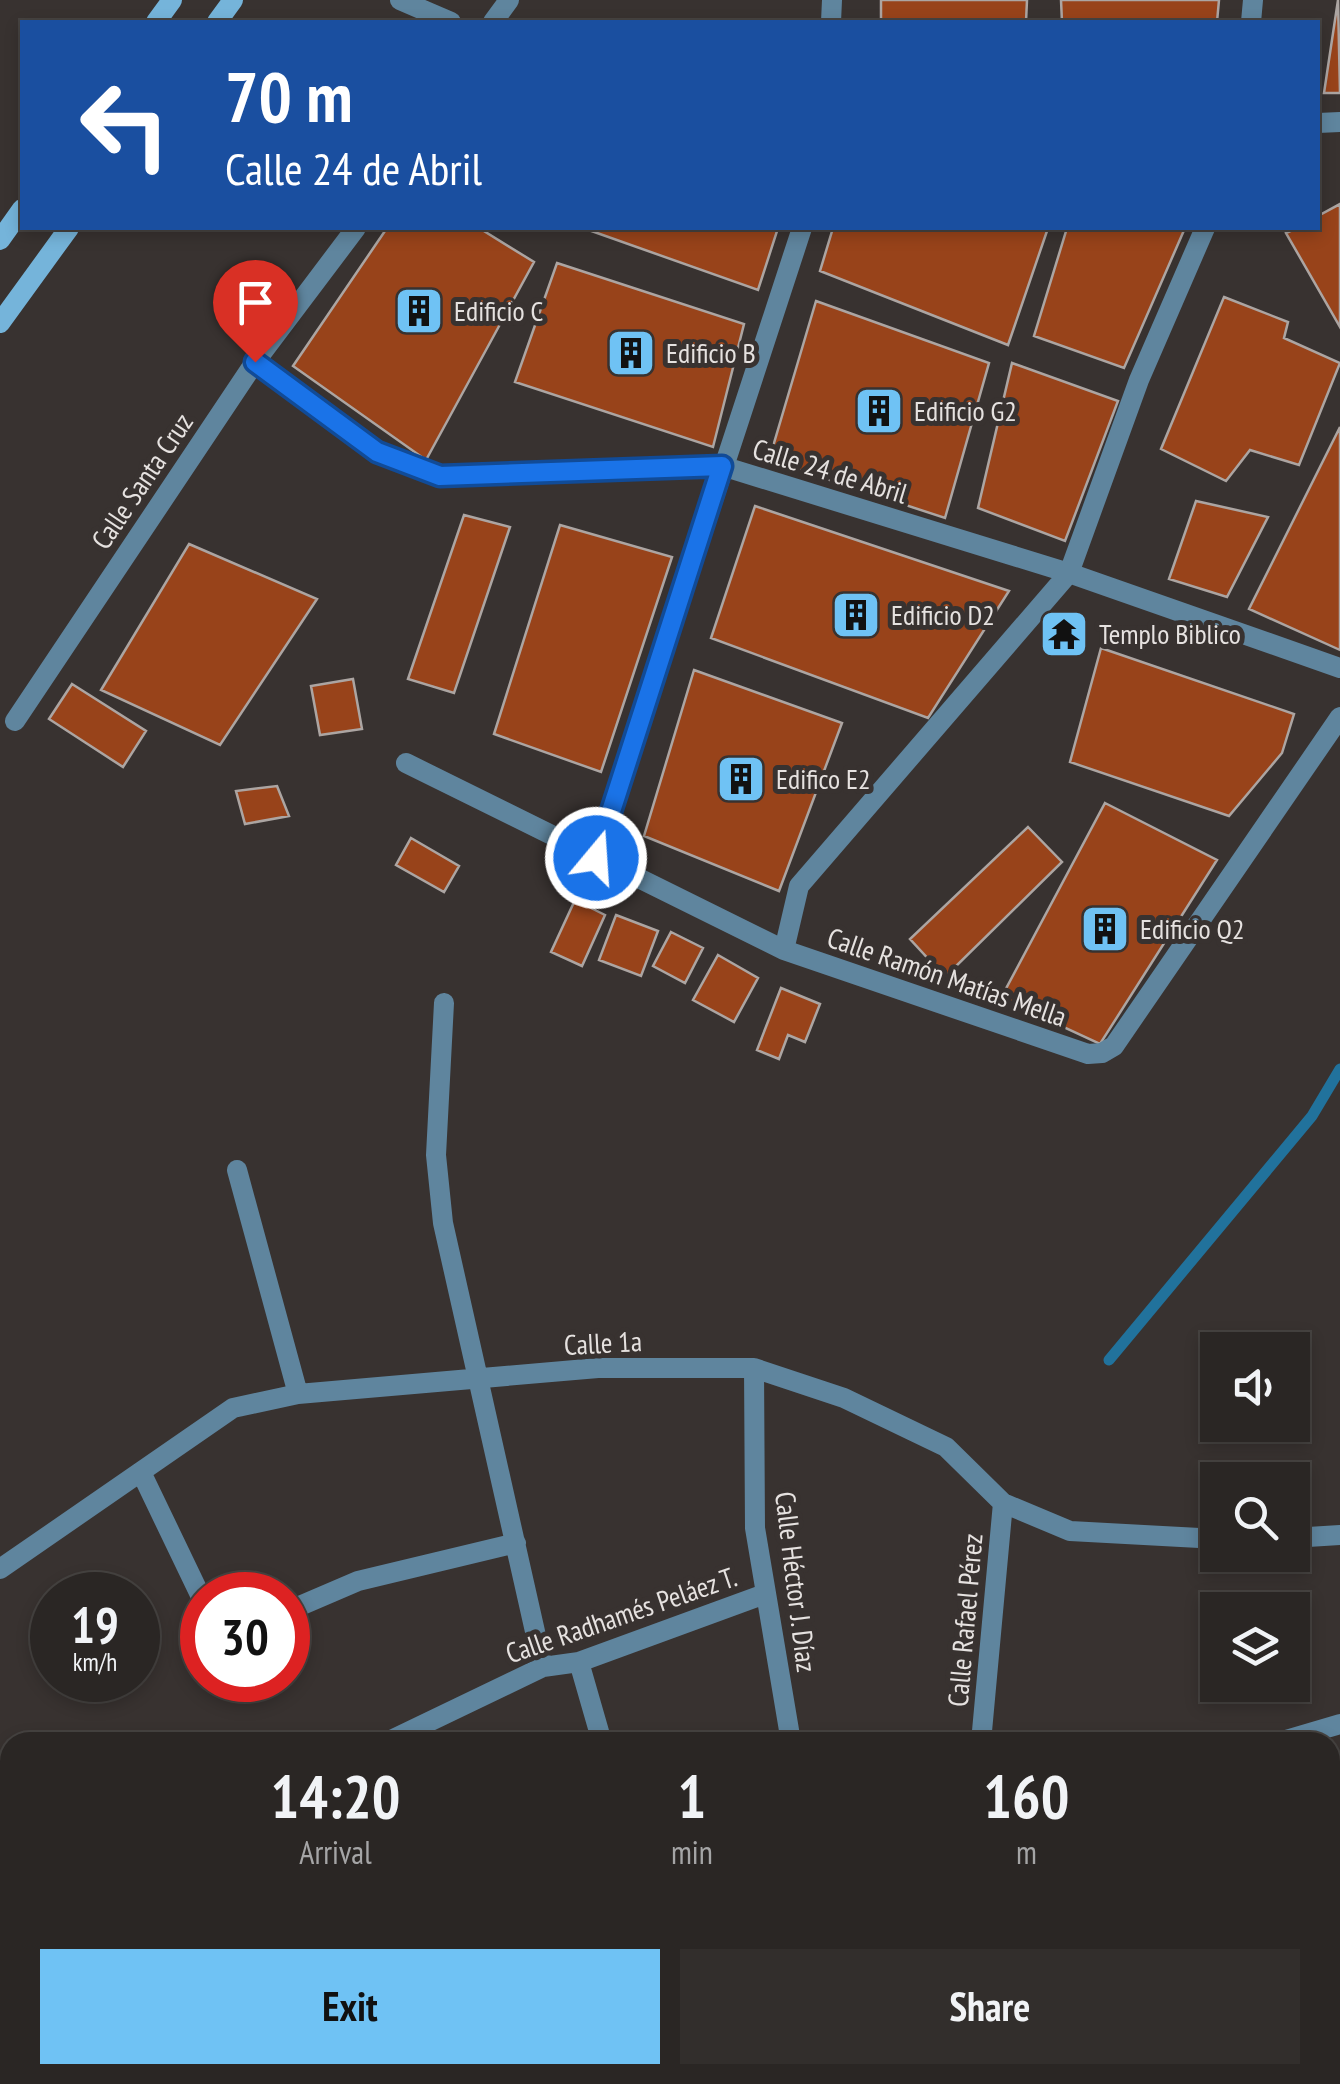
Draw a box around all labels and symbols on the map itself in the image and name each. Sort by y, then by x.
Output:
pin [213,260,298,363]
building icon: Edificio C [393,285,445,337]
place label: Edificio C [454,292,544,329]
building icon: Edificio B [605,327,657,379]
place label: Edificio B [666,334,756,371]
building icon: Edificio G2 [853,385,905,437]
place label: Edificio G2 [914,392,1017,429]
street label: Calle Santa Cruz [82,405,201,556]
street label: Calle 24 de Abril [748,429,912,512]
building icon: Edificio D2 [830,589,882,641]
place label: Edificio D2 [891,596,995,633]
temple icon: Templo Biblico [1038,608,1090,660]
place label: Templo Biblico [1099,615,1241,652]
building icon: Edifico E2 [715,753,767,805]
place label: Edifico E2 [776,760,871,797]
position arrow [544,806,648,910]
building icon: Edificio Q2 [1079,903,1131,955]
place label: Edificio Q2 [1140,910,1245,947]
street label: Calle Ramón Matías Mella [823,918,1072,1035]
street label: Calle 1a [563,1322,643,1363]
street label: Calle Héctor J. Díaz [767,1490,826,1674]
street label: Calle Rafael Pérez [939,1532,991,1708]
street label: Calle Radhamés Peláez T. [500,1558,741,1671]
speed limit sign: 30 [180,1572,310,1702]

